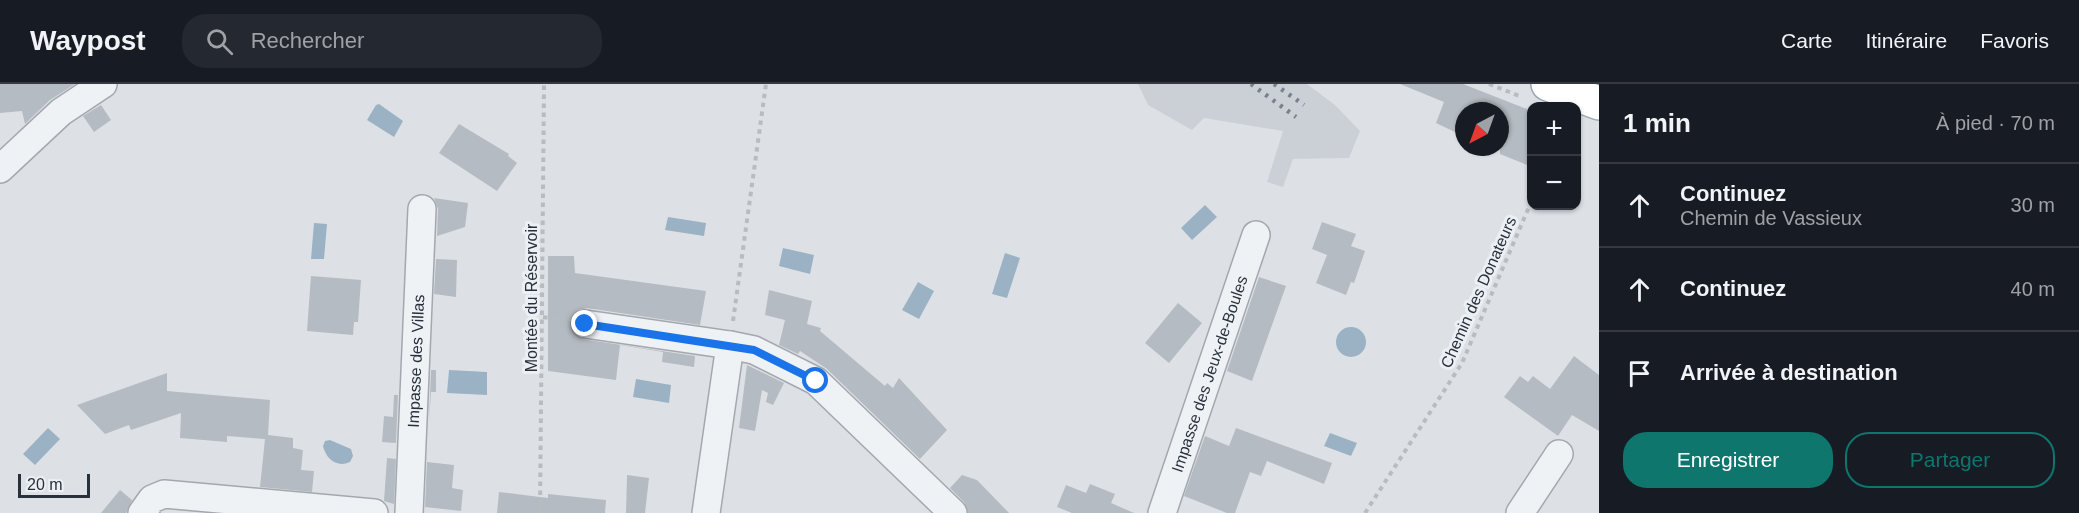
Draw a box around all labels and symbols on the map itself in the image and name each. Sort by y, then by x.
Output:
north arrow [1455,102,1509,156]
street label: Chemin des Donateurs [1437,214,1520,370]
street label: Montée du Réservoir [523,223,540,372]
street label: Impasse des Jeux-de-Boules [1168,273,1251,474]
street label: Impasse des Villas [405,294,427,428]
route end [571,310,597,336]
route start [802,367,828,393]
scale bar [18,471,90,498]

